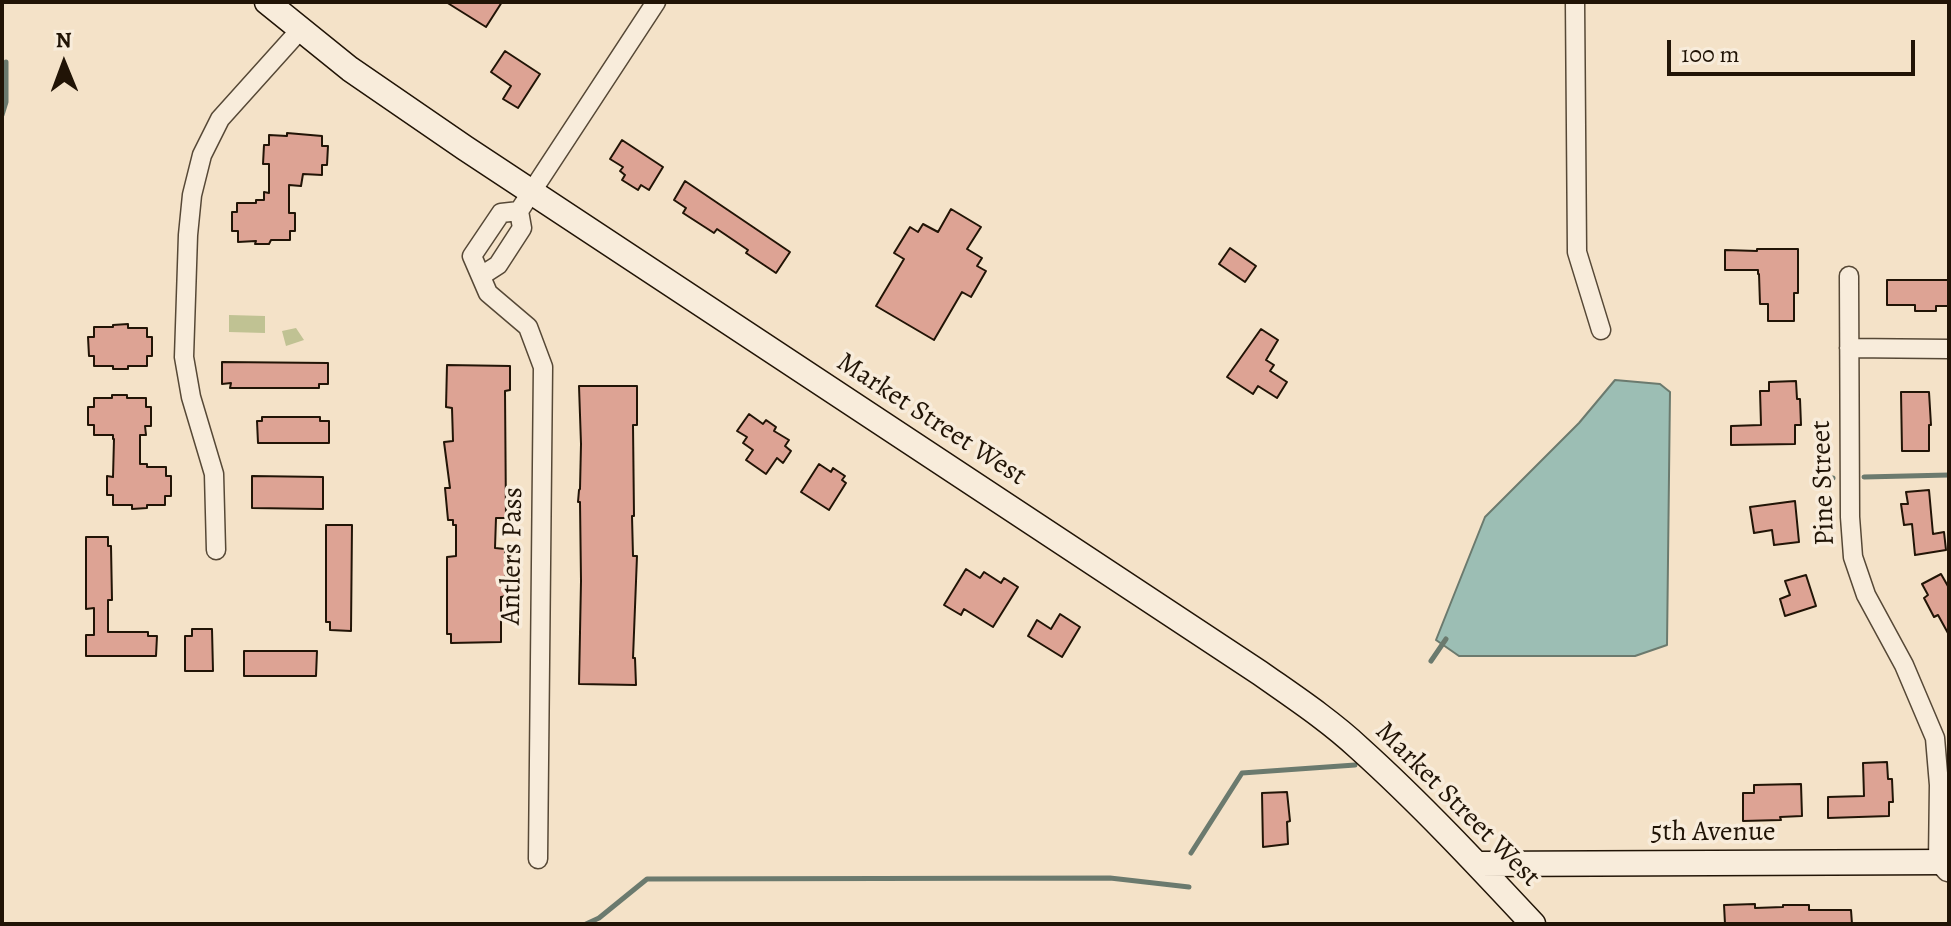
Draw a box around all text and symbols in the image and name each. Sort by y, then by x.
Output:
north arrow [24,24,104,104]
scale bar [1671,24,1919,74]
text: N [55,25,72,55]
text: 100 m [1681,38,1740,70]
street label: Market Street West [830,346,1032,494]
street label: Pine Street [1805,420,1843,546]
street label: Antlers Pass [495,487,531,625]
street label: Market Street West [1368,716,1546,894]
street label: 5th Avenue [1650,816,1776,850]

